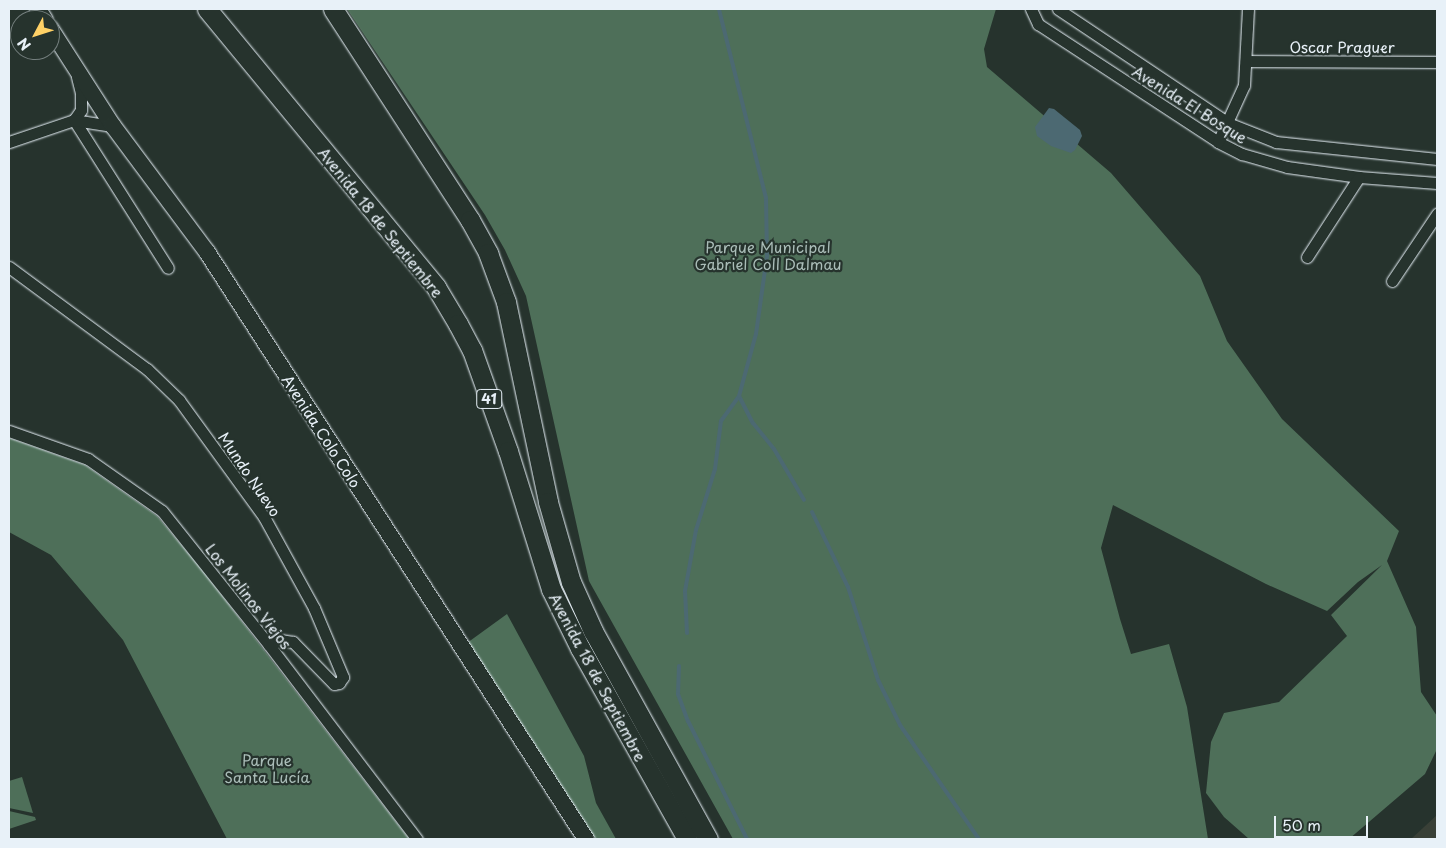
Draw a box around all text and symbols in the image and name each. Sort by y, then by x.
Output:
north arrow [10,10,60,60]
text: N [12,33,36,55]
street label: Oscar Praguer [1289,38,1395,56]
street label: Avenida El Bosque [1129,62,1251,146]
street label: Avenida 18 de Septiembre [315,144,447,300]
park label: Parque Municipal Gabriel Coll Dalmau [694,237,842,272]
street label: Avenida Colo Colo [279,371,365,491]
road number: 41 [475,388,503,410]
street label: Mundo Nuevo [215,428,285,520]
street label: Los Molinos Viejos [202,539,296,653]
street label: Avenida 18 de Septiembre [546,591,650,763]
park label: Parque Santa Lucía [224,750,310,785]
scale bar [1276,806,1370,838]
text: 50 m [1282,813,1321,836]

